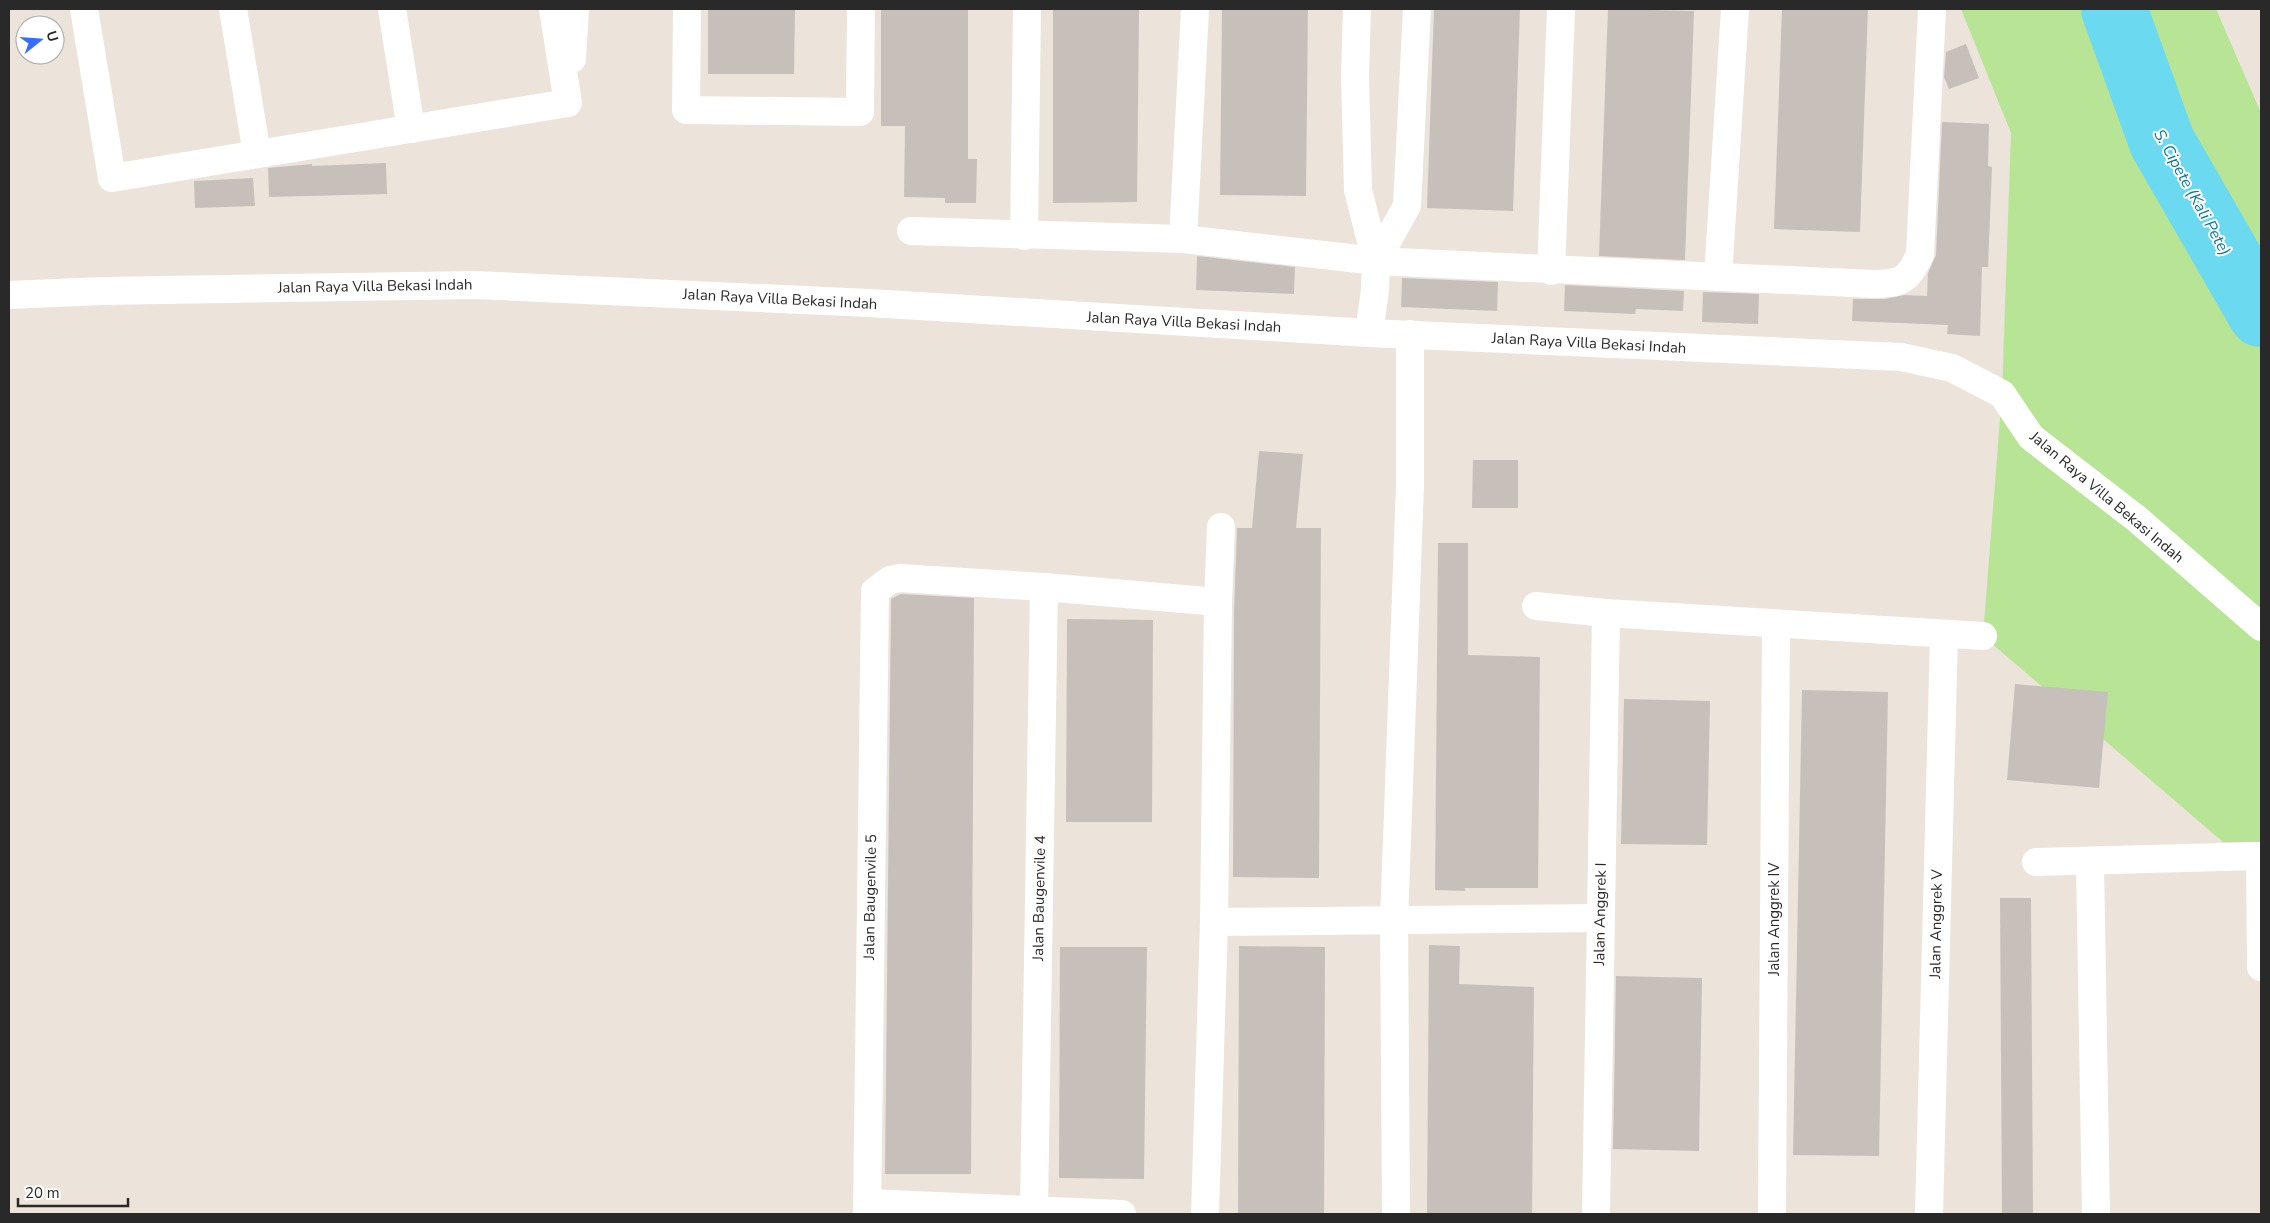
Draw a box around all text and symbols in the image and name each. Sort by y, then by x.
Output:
north arrow [15,15,65,65]
text: U [41,29,63,44]
water label: S. Cipete (Kali Pete) [2148,125,2236,260]
street label: Jalan Raya Villa Bekasi Indah [276,274,473,298]
street label: Jalan Raya Villa Bekasi Indah [681,284,878,314]
street label: Jalan Raya Villa Bekasi Indah [1085,307,1282,337]
street label: Jalan Raya Villa Bekasi Indah [1490,328,1687,358]
street label: Jalan Raya Villa Bekasi Indah [2025,426,2188,567]
street label: Jalan Baugenvile 5 [859,834,881,961]
street label: Jalan Baugenvile 4 [1028,835,1050,962]
street label: Jalan Anggrek I [1589,862,1611,967]
street label: Jalan Anggrek IV [1764,862,1784,977]
street label: Jalan Anggrek V [1925,868,1947,980]
scale bar [18,1176,128,1208]
text: 20 m [25,1183,60,1203]

